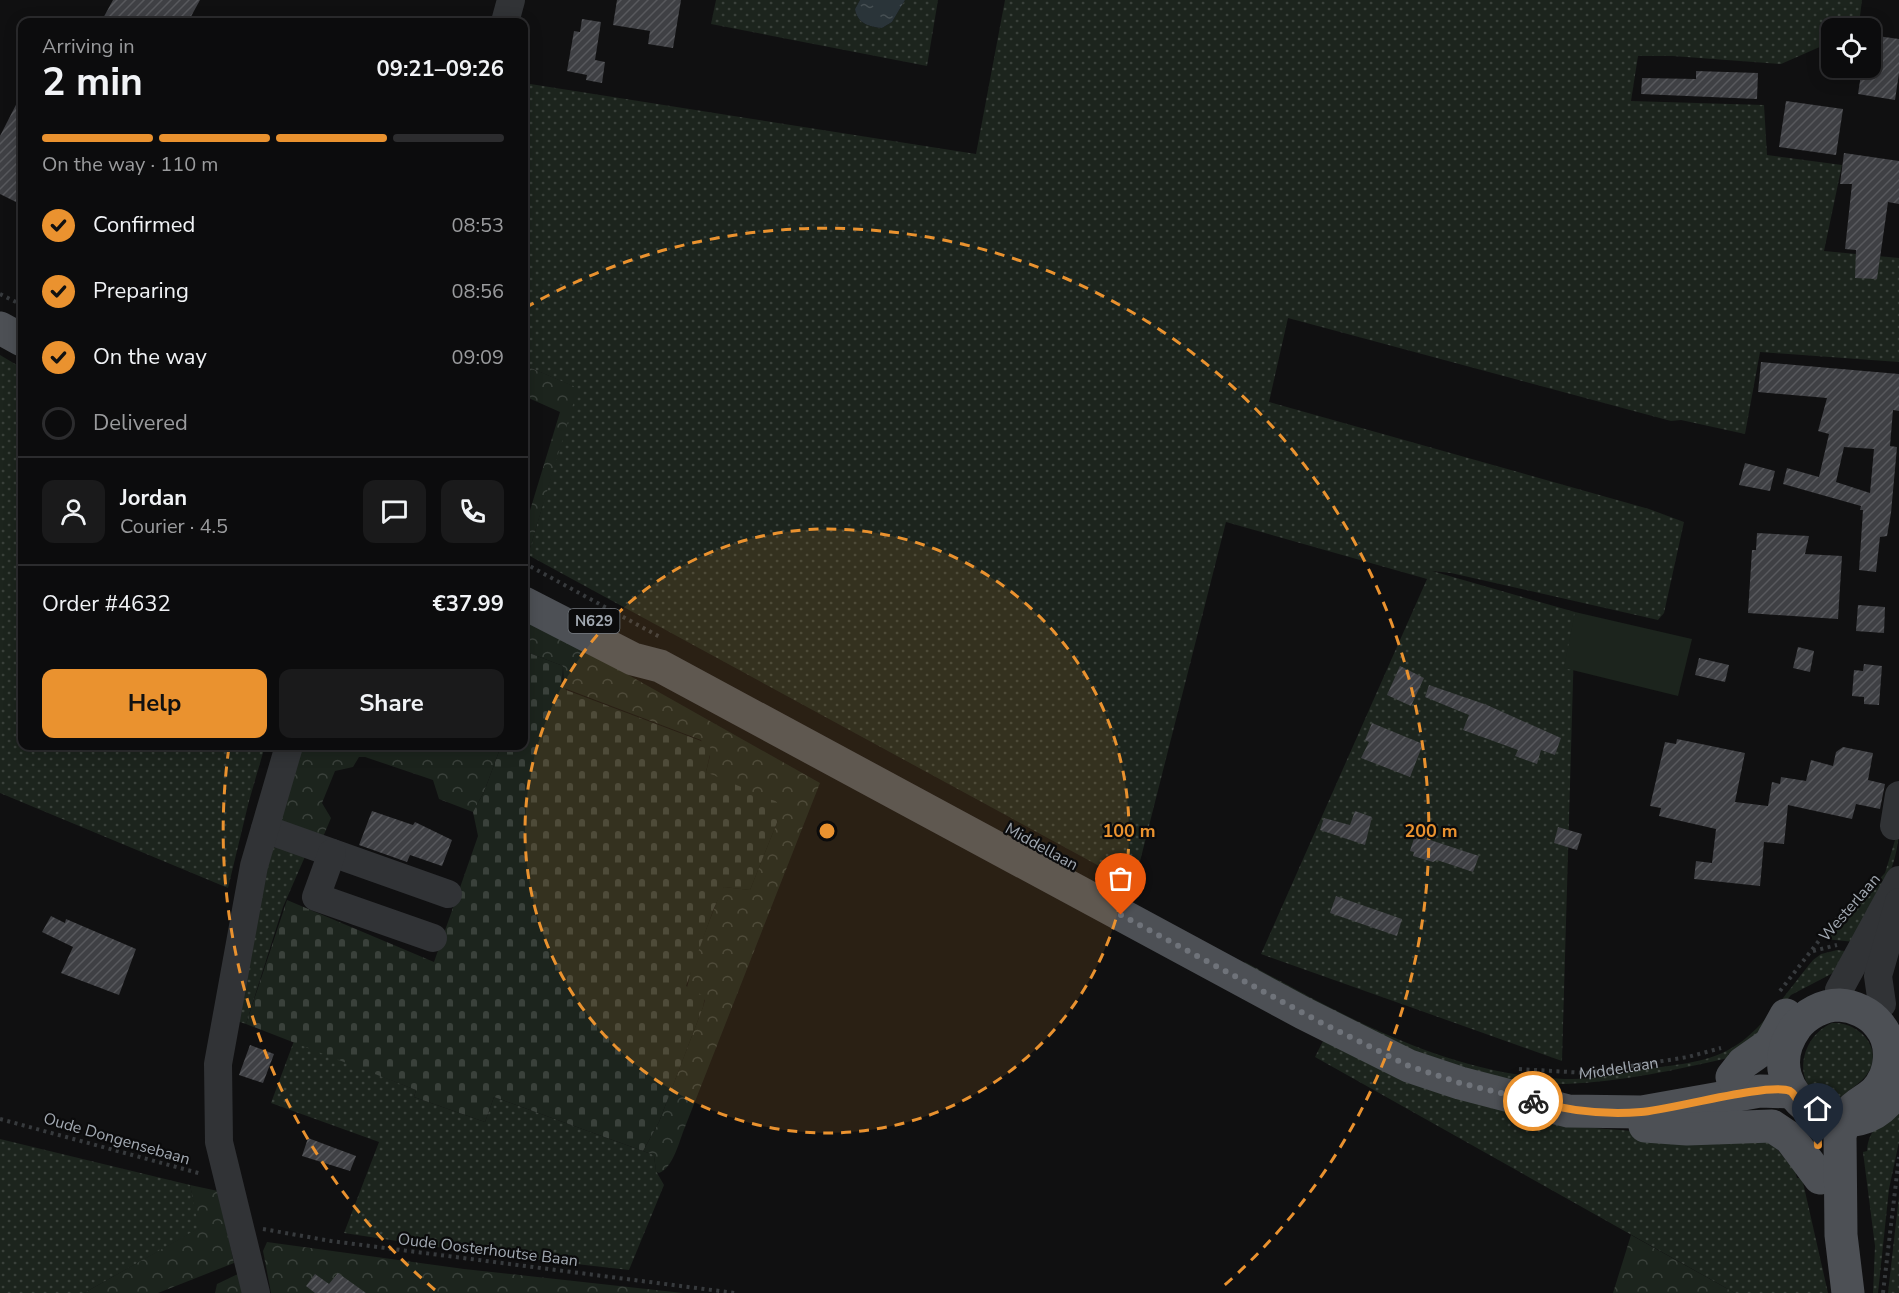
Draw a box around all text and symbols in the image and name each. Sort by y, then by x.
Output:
map controls [1821,18,1881,78]
button: locate [1821,18,1881,78]
text: Arriving in [42,33,135,60]
text: 09:21–09:26 [376,54,504,84]
text: 2 min [42,56,143,109]
text: On the way · 110 m [42,151,218,178]
icon: check [42,209,75,242]
text: Confirmed [93,210,195,240]
text: 08:53 [451,212,504,239]
icon: check [42,275,75,308]
text: Preparing [93,276,189,306]
text: 08:56 [451,278,504,305]
icon: check [42,341,75,374]
text: On the way [93,342,207,372]
text: 09:09 [451,344,504,371]
text: Delivered [93,408,188,438]
button: person [42,480,105,543]
button: chat [363,480,426,543]
button: phone [441,480,504,543]
text: Jordan [120,483,187,513]
text: Courier · 4.5 [120,513,228,540]
text: Order #4632 [42,589,171,619]
text: €37.99 [433,589,504,619]
road number: N629 [568,609,620,633]
button: Help [42,669,267,738]
button: Share [279,669,504,738]
street label: Middellaan [1001,818,1082,876]
text: 100 m [1102,819,1156,843]
text: 200 m [1404,819,1458,843]
centre of rings [817,821,837,841]
pin [1095,853,1146,915]
icon: bag [1104,862,1137,895]
street label: Westerlaan [1814,869,1885,946]
street label: Middellaan [1578,1052,1660,1085]
courier [1503,1071,1563,1131]
pin [1792,1083,1843,1145]
icon: bike [1517,1085,1550,1118]
icon: home [1801,1092,1834,1125]
street label: Oude Dongensebaan [41,1107,193,1170]
street label: Oude Oosterhoutse Baan [396,1228,579,1272]

